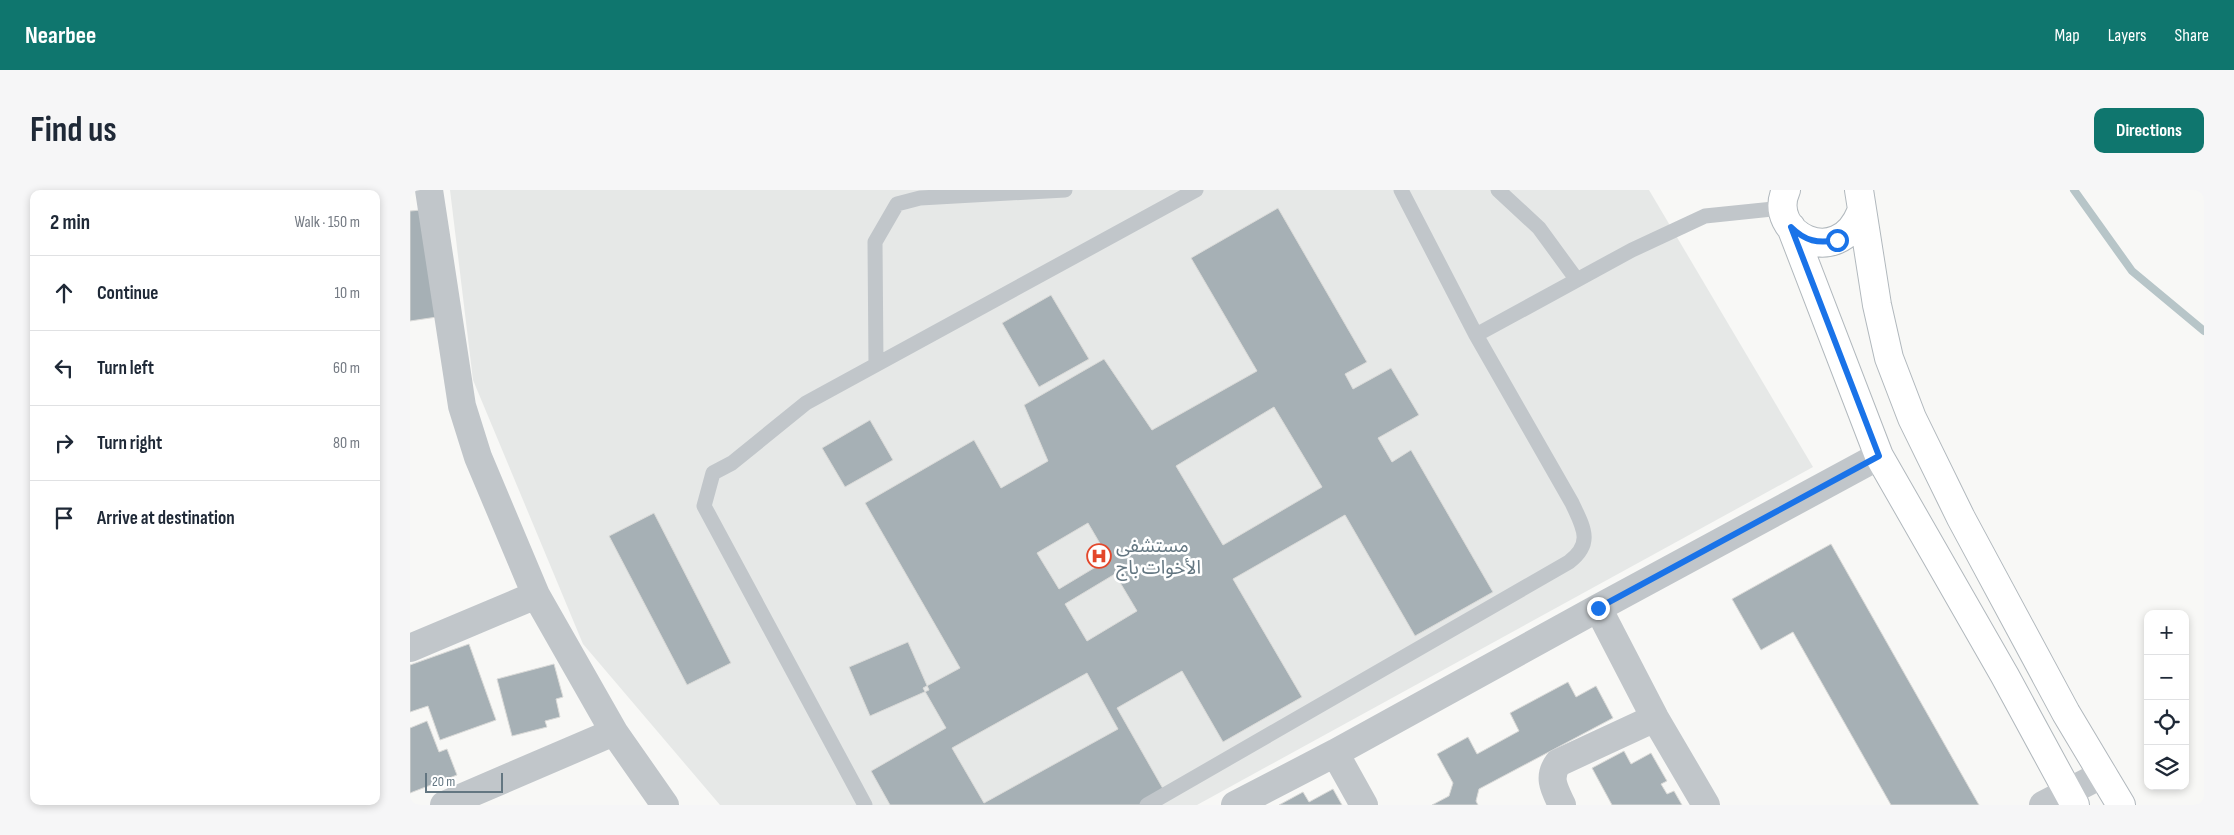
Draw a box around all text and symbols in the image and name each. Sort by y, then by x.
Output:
text: Nearbee [25,21,96,50]
text: Map [2055,25,2080,46]
text: Layers [2108,25,2147,46]
text: Share [2175,25,2209,46]
button: Directions [2094,108,2204,153]
text: Find us [30,109,117,152]
text: 2 min [50,210,90,235]
text: Walk · 150 m [295,213,360,232]
route start [1826,229,1849,252]
icon: ahead [50,279,78,307]
text: Continue [97,282,158,305]
text: 10 m [334,284,360,303]
icon: left [50,354,78,382]
text: Turn left [97,357,154,380]
text: 60 m [333,359,360,378]
icon: right [50,429,78,457]
text: Turn right [97,432,162,455]
text: 80 m [333,434,360,453]
icon: arrive [50,504,78,532]
text: Arrive at destination [97,507,235,530]
place label: مستشفى الأخوات باج [1116,535,1201,581]
hospital icon: مستشفى الأخوات باج [1086,543,1112,569]
route end [1587,597,1610,620]
map controls [2144,610,2189,790]
button: + [2144,610,2189,655]
button: − [2144,655,2189,700]
button: locate [2144,700,2189,745]
button: layers [2144,745,2189,790]
scale bar [425,770,502,793]
text: 20 m [432,773,455,790]

